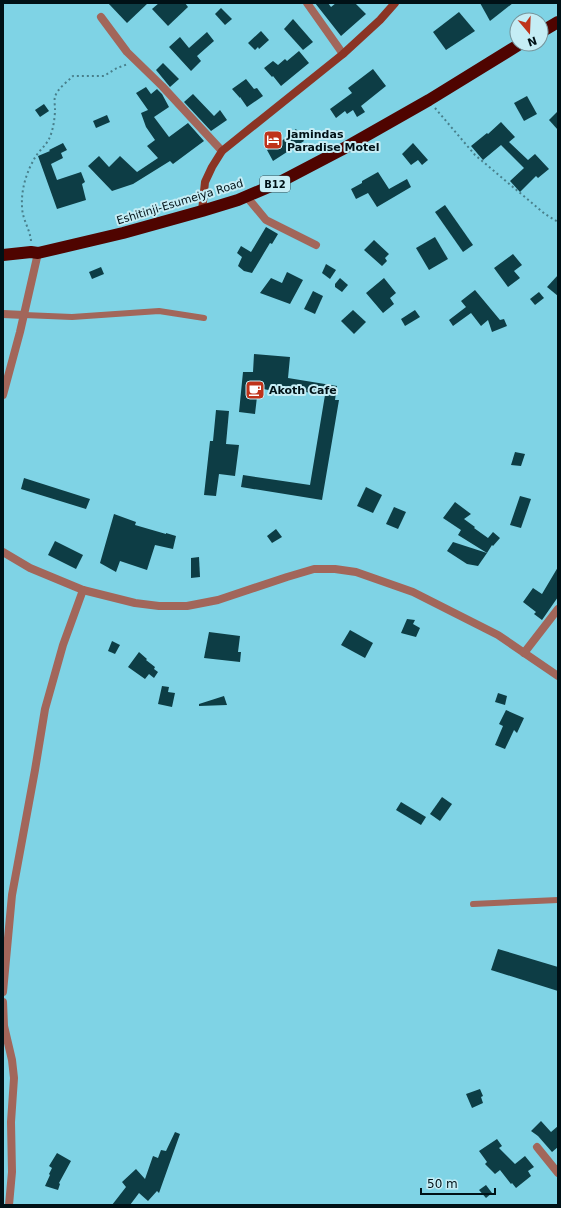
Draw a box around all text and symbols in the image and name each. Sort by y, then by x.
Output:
north arrow [509,12,549,52]
text: N [526,33,539,49]
place label: Jamindas Paradise Motel [286,128,380,154]
hotel icon: Jamindas Paradise Motel [262,129,284,151]
road number: B12 [260,176,290,192]
street label: Eshitinji-Esumeiya Road [115,177,245,227]
cafe icon: Akoth Cafe [244,379,266,401]
place label: Akoth Cafe [269,384,337,397]
scale bar [421,1170,495,1196]
text: 50 m [427,1177,458,1191]

